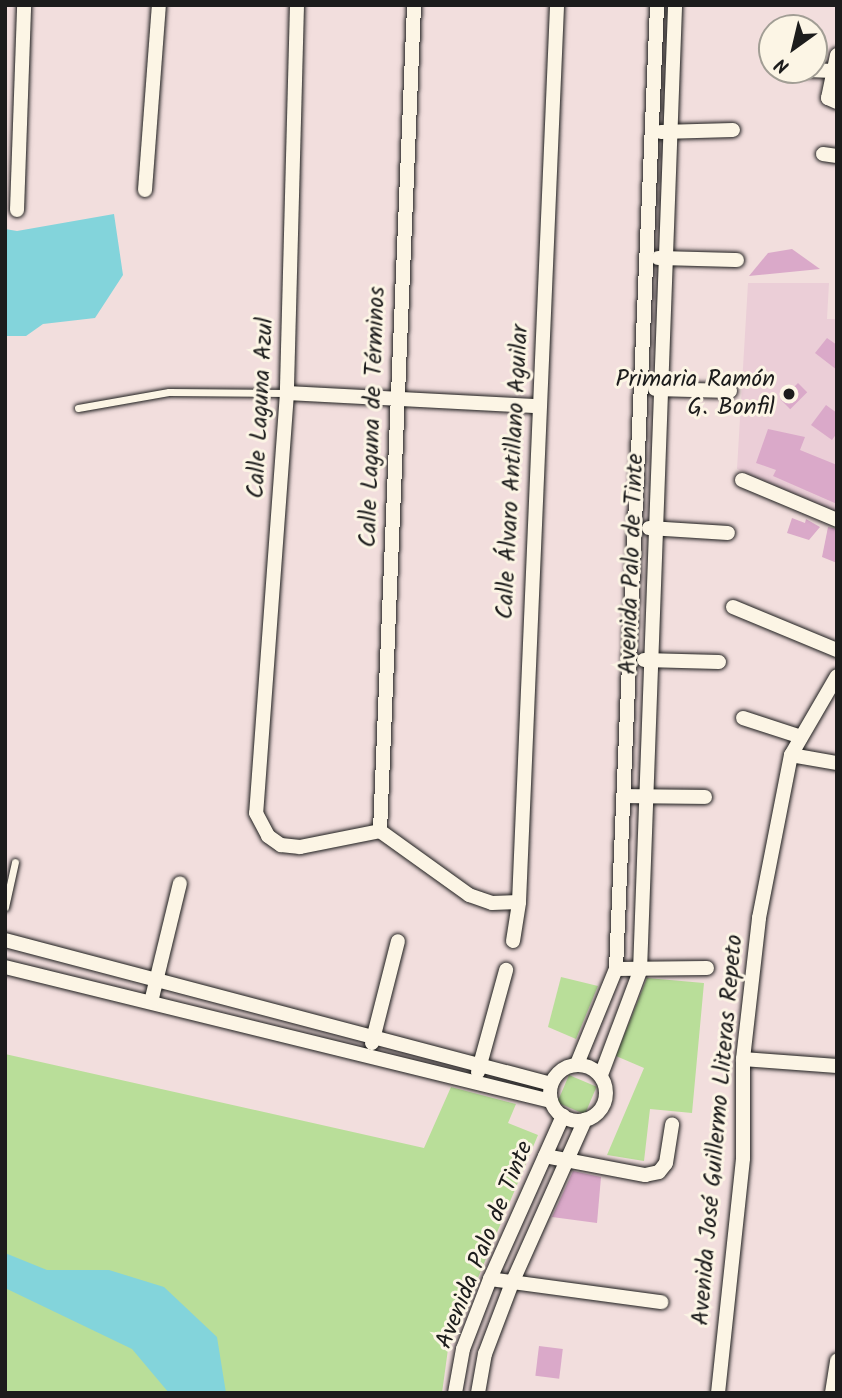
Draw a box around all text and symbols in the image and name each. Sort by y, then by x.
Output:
north arrow [758,14,828,84]
text: N [769,49,796,81]
street label: Calle Laguna de Términos [354,286,392,548]
street label: Calle Laguna Azul [242,317,280,499]
street label: Calle Álvaro Antillano Aguilar [491,324,535,620]
place label: Primaria Ramón G. Bonfil [615,366,775,422]
marker: Primaria Ramón G. Bonfil [781,386,797,402]
street label: Avenida Palo de Tinte [614,453,650,675]
street label: Avenida José Guillermo Lliteras Repeto [687,933,749,1327]
street label: Avenida Palo de Tinte [430,1137,540,1353]

